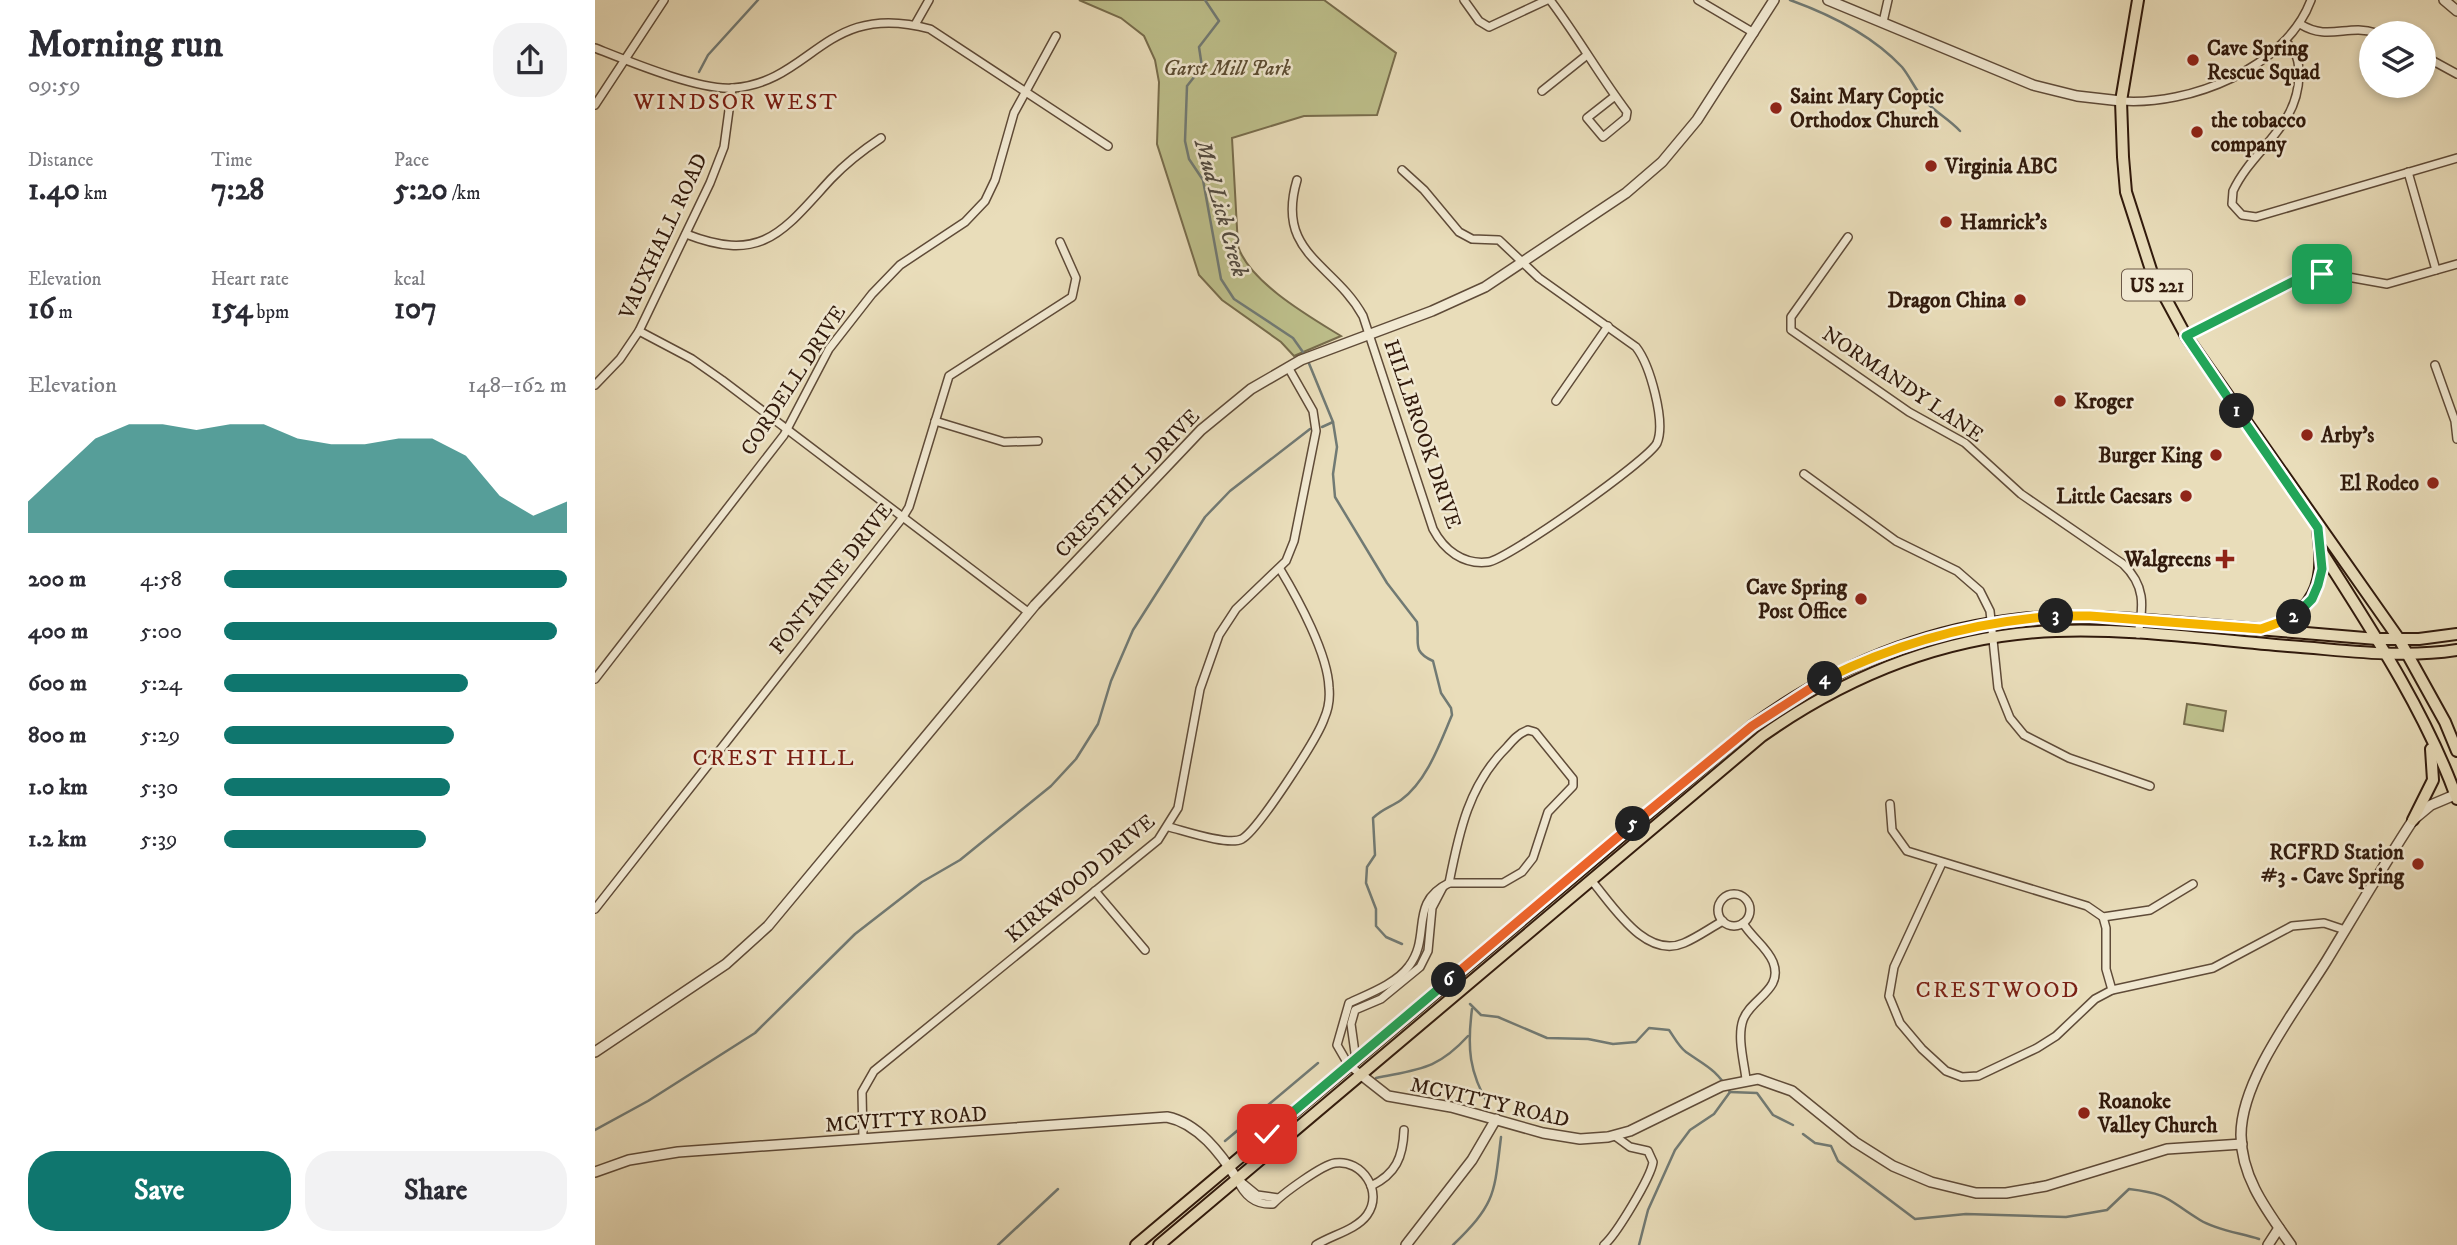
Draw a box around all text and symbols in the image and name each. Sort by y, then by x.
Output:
text: Morning run [28,21,223,69]
map controls [2359,21,2436,98]
button: layers [2359,21,2436,98]
button: share [493,23,567,97]
place label: Cave Spring Rescue Squad [2207,36,2320,86]
marker: Cave Spring Rescue Squad [2185,52,2201,68]
park label: Garst Mill Park [1163,56,1291,82]
text: 09:59 [28,71,81,100]
place label: Saint Mary Coptic Orthodox Church [1790,84,1944,134]
district label: WINDSOR WEST [632,88,839,117]
marker: Saint Mary Coptic Orthodox Church [1768,100,1784,116]
place label: the tobacco company [2211,108,2306,158]
marker: the tobacco company [2189,124,2205,140]
water label: Mud Lick Creek [1187,135,1254,281]
text: Distance [28,149,93,172]
text: Time [211,149,252,172]
text: Pace [394,149,429,172]
street label: VAUXHALL ROAD [614,149,714,324]
place label: Virginia ABC [1944,154,2057,180]
marker: Virginia ABC [1923,158,1939,174]
text: 1.40 [28,172,80,209]
text: 7:28 [211,172,264,209]
text: 5:20 [394,172,448,209]
text: km [80,182,108,205]
text: /km [448,182,481,205]
place label: Hamrick's [1960,210,2047,236]
marker: Hamrick's [1938,214,1954,230]
pin [2292,244,2352,304]
icon: arrive [2303,255,2341,293]
text: Elevation [28,268,102,291]
text: Heart rate [211,268,289,291]
text: kcal [394,268,425,291]
road number: US 221 [2122,270,2192,300]
place label: Dragon China [1887,288,2007,314]
text: 16 [28,291,55,328]
text: 154 [211,291,252,328]
text: 107 [394,291,437,328]
marker: Dragon China [2012,292,2028,308]
street label: CORDELL DRIVE [736,300,852,461]
text: m [55,301,73,324]
text: bpm [252,301,289,324]
street label: NORMANDY LANE [1817,321,1988,449]
street label: HILLBROOK DRIVE [1377,336,1467,533]
text: Elevation [28,371,117,400]
text: 148–162 m [468,371,567,400]
place label: Kroger [2074,389,2135,415]
marker: Kroger [2052,393,2068,409]
pin: 1 [2219,394,2255,428]
text: 1 [2233,399,2240,422]
street label: CRESTHILL DRIVE [1050,404,1206,564]
place label: Arby's [2320,423,2374,449]
marker: Arby's [2299,427,2315,443]
place label: Burger King [2098,443,2203,469]
marker: Burger King [2208,447,2224,463]
place label: El Rodeo [2340,471,2419,497]
marker: El Rodeo [2425,475,2441,491]
place label: Little Caesars [2056,484,2172,510]
marker: Little Caesars [2178,488,2194,504]
street label: FONTAINE DRIVE [765,498,899,659]
place label: Walgreens [2123,547,2211,573]
marker: Walgreens [2217,551,2233,567]
text: 200 m [28,565,86,594]
text: 4:58 [140,565,182,594]
place label: Cave Spring Post Office [1746,575,1848,625]
marker: Cave Spring Post Office [1853,591,1869,607]
pin: 3 [2039,598,2073,634]
pin: 2 [2277,600,2311,634]
text: 3 [2052,604,2059,627]
text: 2 [2289,605,2298,628]
text: 400 m [28,617,88,646]
text: 5:00 [140,617,182,646]
pin: 4 [1807,662,1843,696]
text: 4 [1819,667,1830,690]
text: 600 m [28,669,87,698]
text: 5:24 [140,669,182,698]
text: 800 m [28,721,86,750]
text: 5:29 [140,721,180,750]
district label: CREST HILL [692,744,856,773]
text: 1.0 km [28,773,88,802]
text: 5:30 [140,773,178,802]
pin: 5 [1615,806,1651,842]
street label: KIRKWOOD DRIVE [1001,809,1161,949]
text: 5 [1628,812,1637,835]
text: 1.2 km [28,825,87,854]
text: 5:39 [140,825,178,854]
place label: RCFRD Station #3 - Cave Spring [2261,840,2405,890]
marker: RCFRD Station #3 - Cave Spring [2410,856,2426,872]
pin: 6 [1431,962,1467,998]
text: 6 [1444,968,1453,991]
district label: CRESTWOOD [1916,976,2080,1005]
street label: MCVITTY ROAD [1408,1072,1572,1134]
place label: Roanoke Valley Church [2097,1089,2218,1139]
street label: MCVITTY ROAD [824,1101,988,1139]
pin [1237,1104,1297,1164]
marker: Roanoke Valley Church [2076,1105,2092,1121]
icon: check [1248,1115,1286,1153]
button: Save [28,1151,291,1231]
button: Share [305,1151,567,1231]

